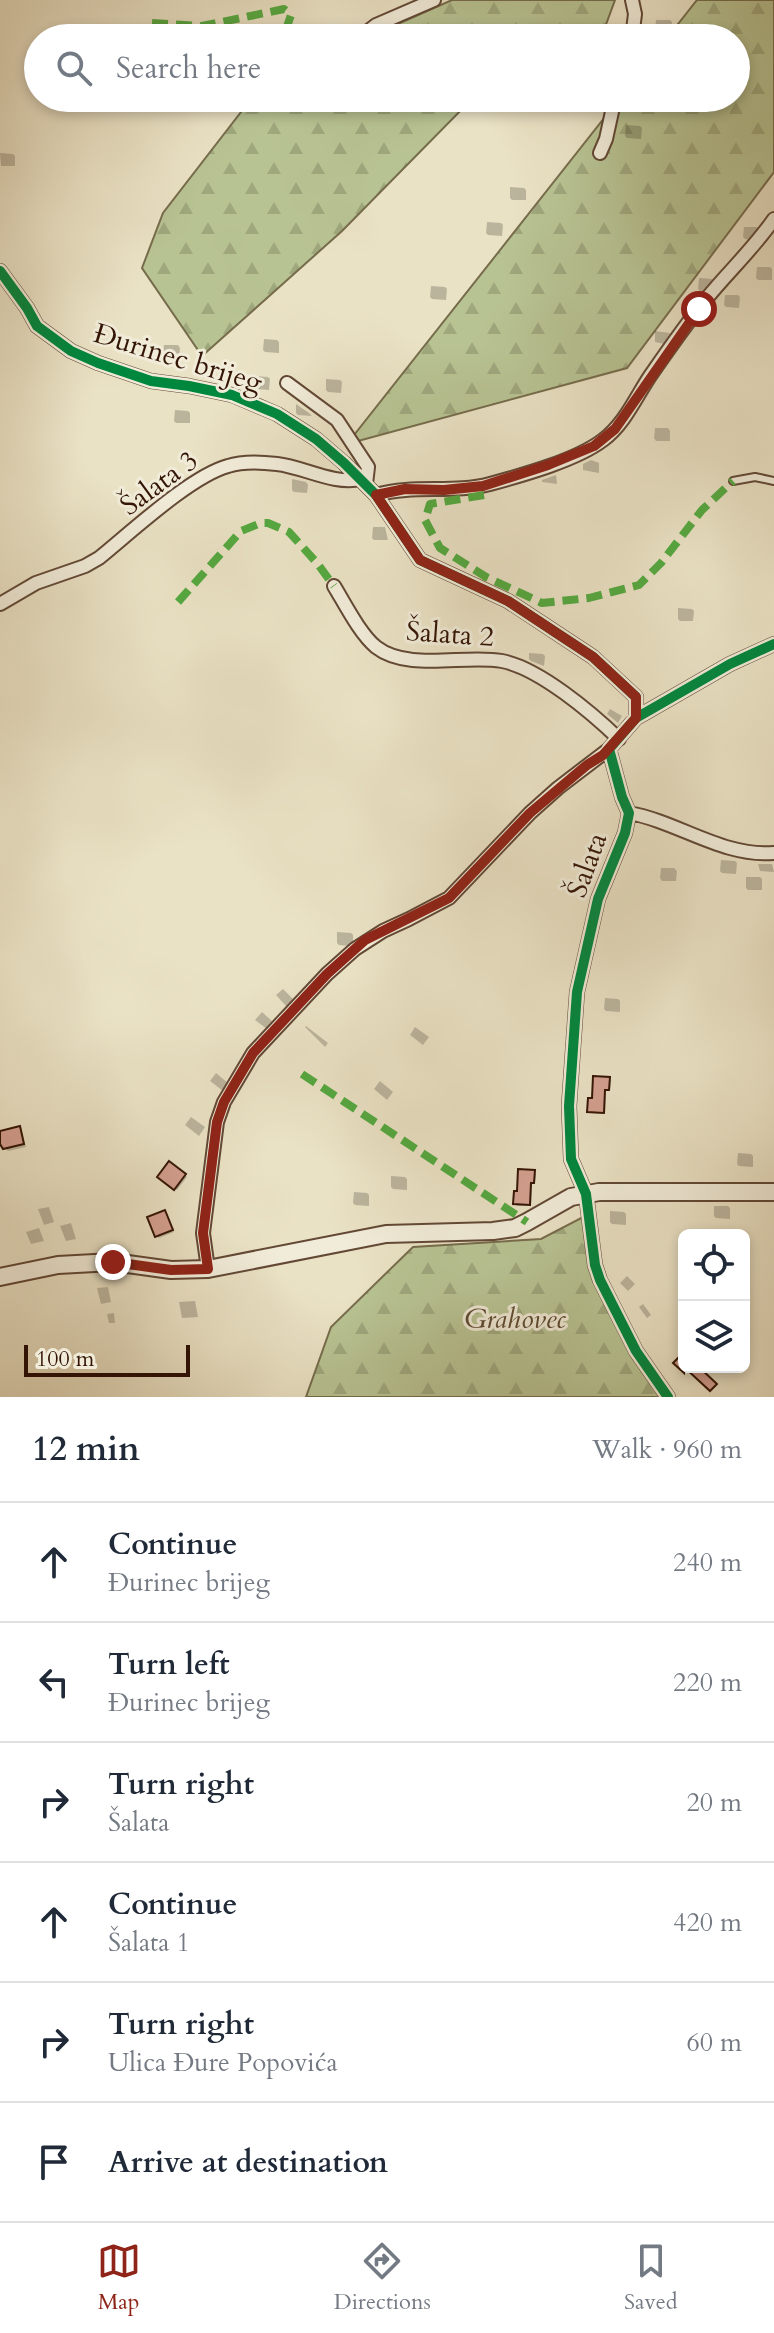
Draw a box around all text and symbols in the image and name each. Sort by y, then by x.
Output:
search box [24,24,750,112]
icon: search [52,46,96,90]
text: Search here [116,48,261,89]
route start [681,291,717,327]
street label: Đurinec brijeg [89,314,267,402]
street label: Šalata 3 [112,442,206,524]
street label: Šalata 2 [405,612,495,656]
street label: Šalata [558,827,616,903]
map controls [678,1229,750,1373]
button: locate [678,1229,750,1301]
route end [95,1244,131,1280]
park label: Grahovec [464,1300,566,1338]
button: layers [678,1301,750,1373]
scale bar [24,1341,190,1377]
text: 100 m [36,1344,94,1374]
text: 12 min [32,1426,140,1472]
text: Walk · 960 m [592,1432,742,1467]
text: Continue [108,1524,237,1565]
icon: ahead [32,1540,76,1584]
text: 240 m [673,1545,742,1580]
text: Đurinec brijeg [108,1565,270,1600]
text: Turn left [108,1644,230,1685]
icon: left [32,1660,76,1704]
text: 220 m [673,1665,742,1700]
text: Đurinec brijeg [108,1685,270,1720]
text: Turn right [108,1764,254,1805]
icon: right [32,1780,76,1824]
text: 20 m [686,1785,742,1820]
text: Šalata [108,1805,170,1840]
text: Continue [108,1884,237,1925]
icon: ahead [32,1900,76,1944]
text: 420 m [673,1905,742,1940]
text: Šalata 1 [108,1925,190,1960]
text: Turn right [108,2004,254,2045]
icon: right [32,2020,76,2064]
text: 60 m [686,2025,742,2060]
text: Ulica Đure Popovića [108,2045,338,2080]
icon: arrive [32,2140,76,2184]
text: Arrive at destination [108,2142,388,2183]
tab: Map [97,2239,141,2317]
tab: Directions [334,2239,431,2317]
tab: Saved [624,2239,677,2317]

